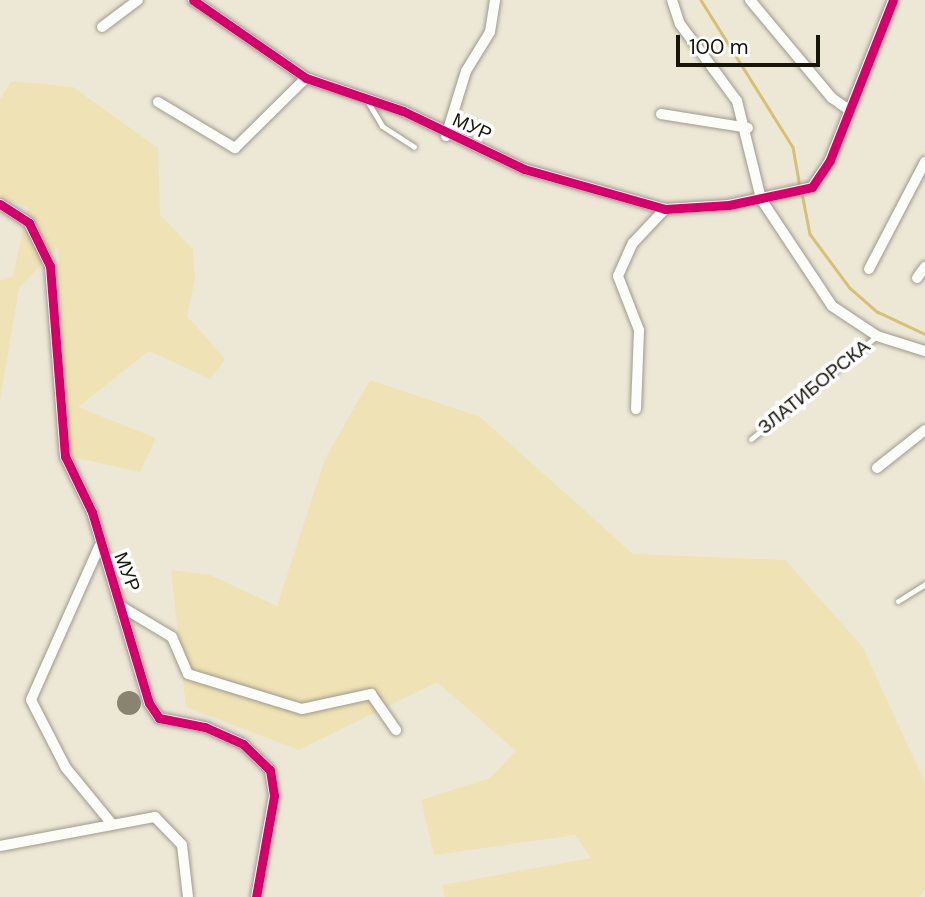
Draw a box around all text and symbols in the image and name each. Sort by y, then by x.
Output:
scale bar [680,21,824,65]
text: 100 m [689,33,749,61]
street label: МУР [449,108,495,146]
street label: ЗЛАТИБОРСКА [754,335,874,439]
street label: МУР [109,549,145,595]

